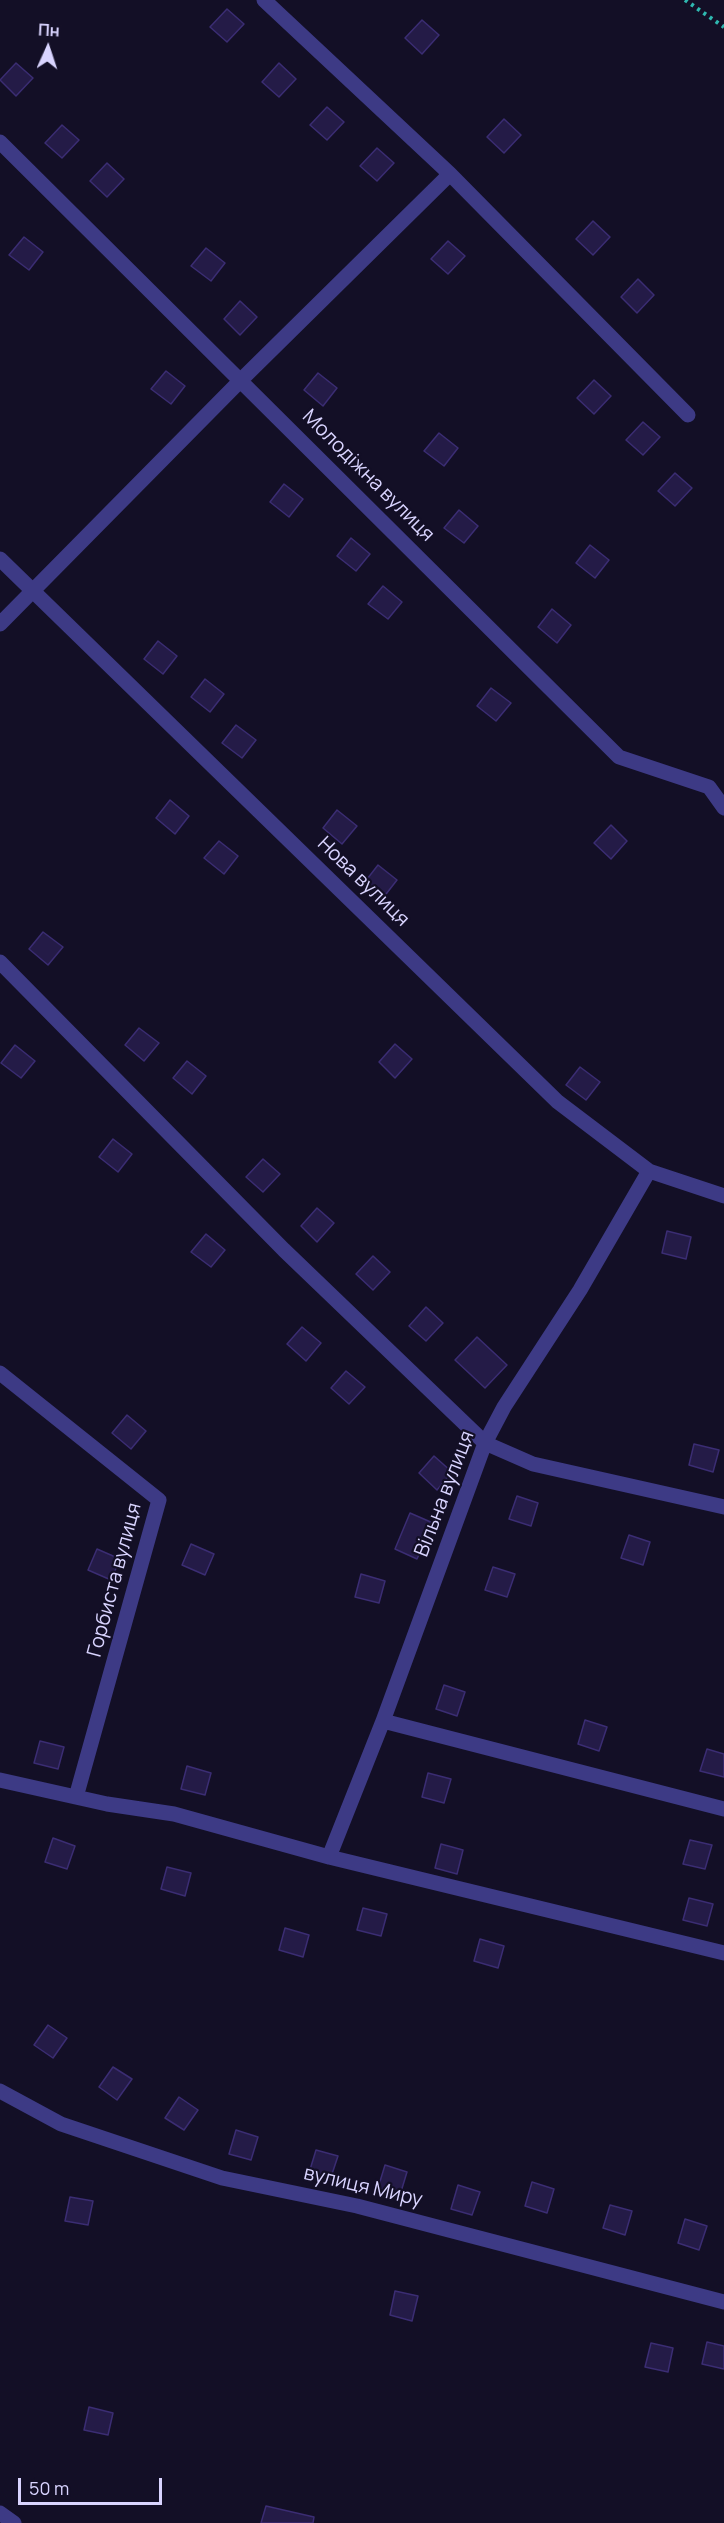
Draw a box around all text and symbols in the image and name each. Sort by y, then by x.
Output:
north arrow [18,18,78,78]
text: Пн [38,18,60,42]
street label: Молодіжна вулиця [297,405,439,547]
street label: Нова вулиця [312,832,414,932]
street label: Вільна вулиця [410,1428,480,1560]
street label: Горбиста вулиця [83,1500,147,1660]
street label: вулиця Миру [301,2162,425,2212]
scale bar [21,2466,165,2504]
text: 50 m [29,2476,69,2500]

